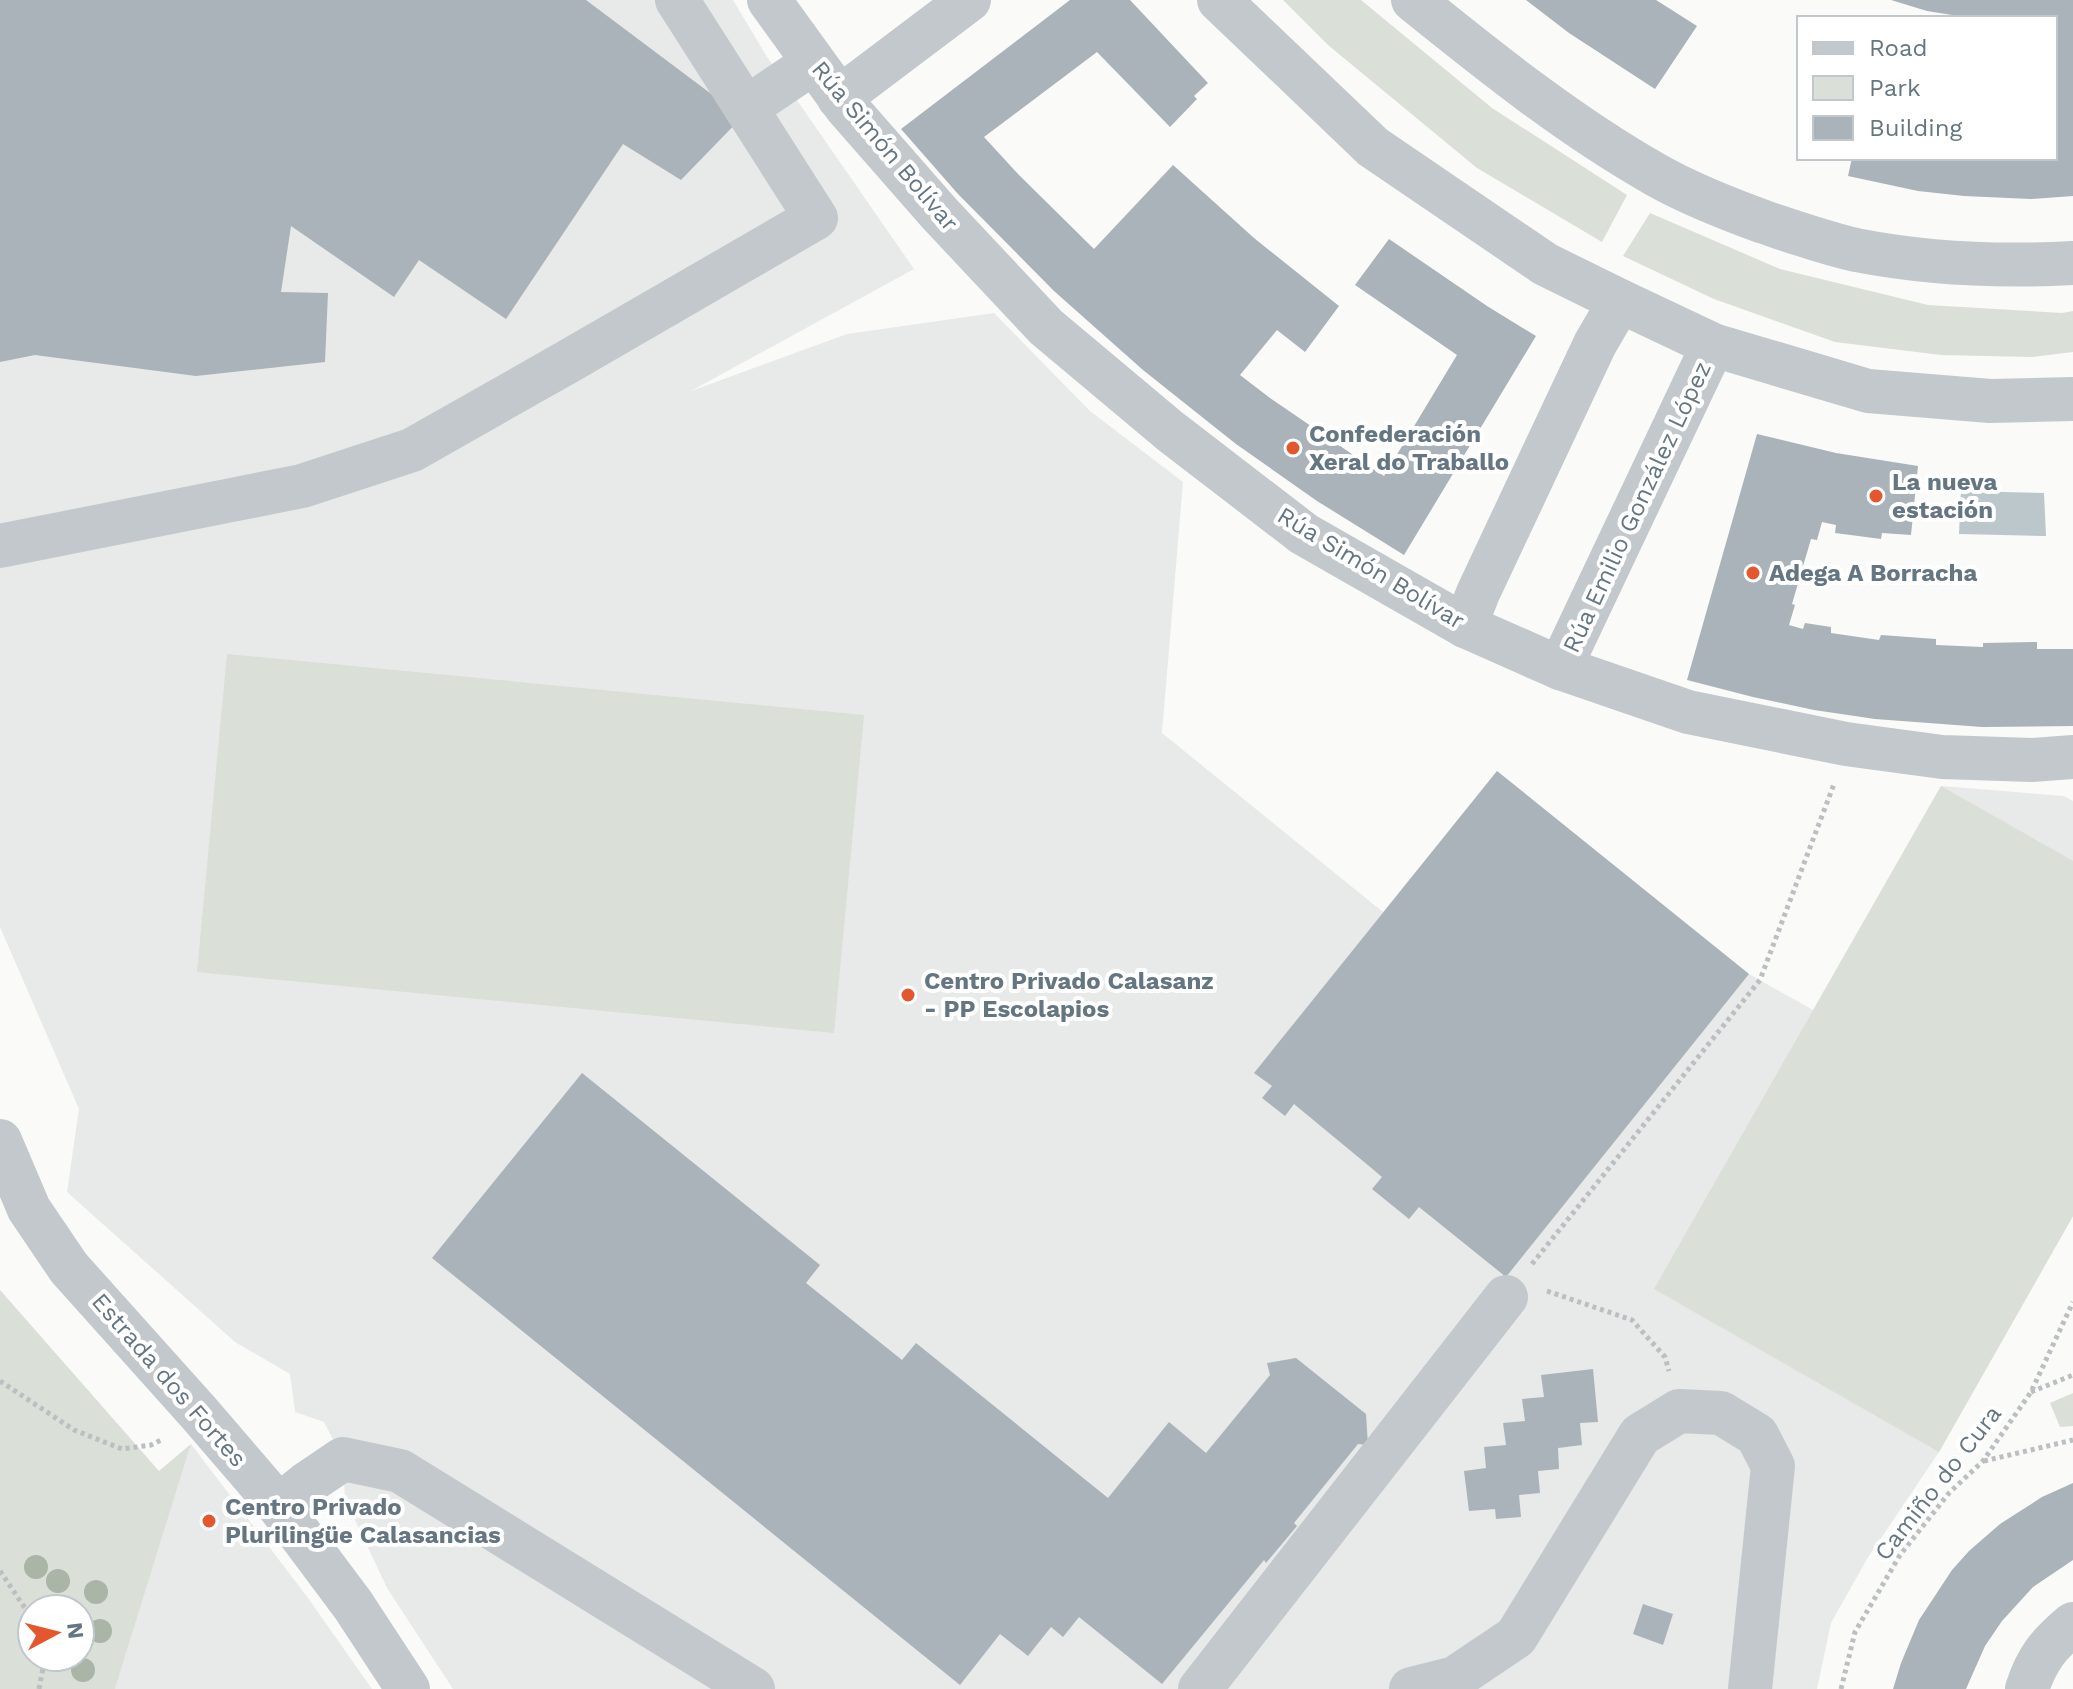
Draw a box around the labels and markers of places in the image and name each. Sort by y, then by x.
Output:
place label: Confederación Xeral do Traballo [1309,420,1509,476]
marker: Confederación Xeral do Traballo [1284,439,1302,457]
place label: La nueva estación [1892,468,1997,524]
marker: La nueva estación [1867,487,1885,505]
place label: Adega A Borracha [1769,559,1977,587]
marker: Adega A Borracha [1744,564,1762,582]
place label: Centro Privado Calasanz - PP Escolapios [924,967,1214,1023]
marker: Centro Privado Calasanz - PP Escolapios [899,986,917,1004]
place label: Centro Privado Plurilingüe Calasancias [225,1493,501,1549]
marker: Centro Privado Plurilingüe Calasancias [200,1512,218,1530]

